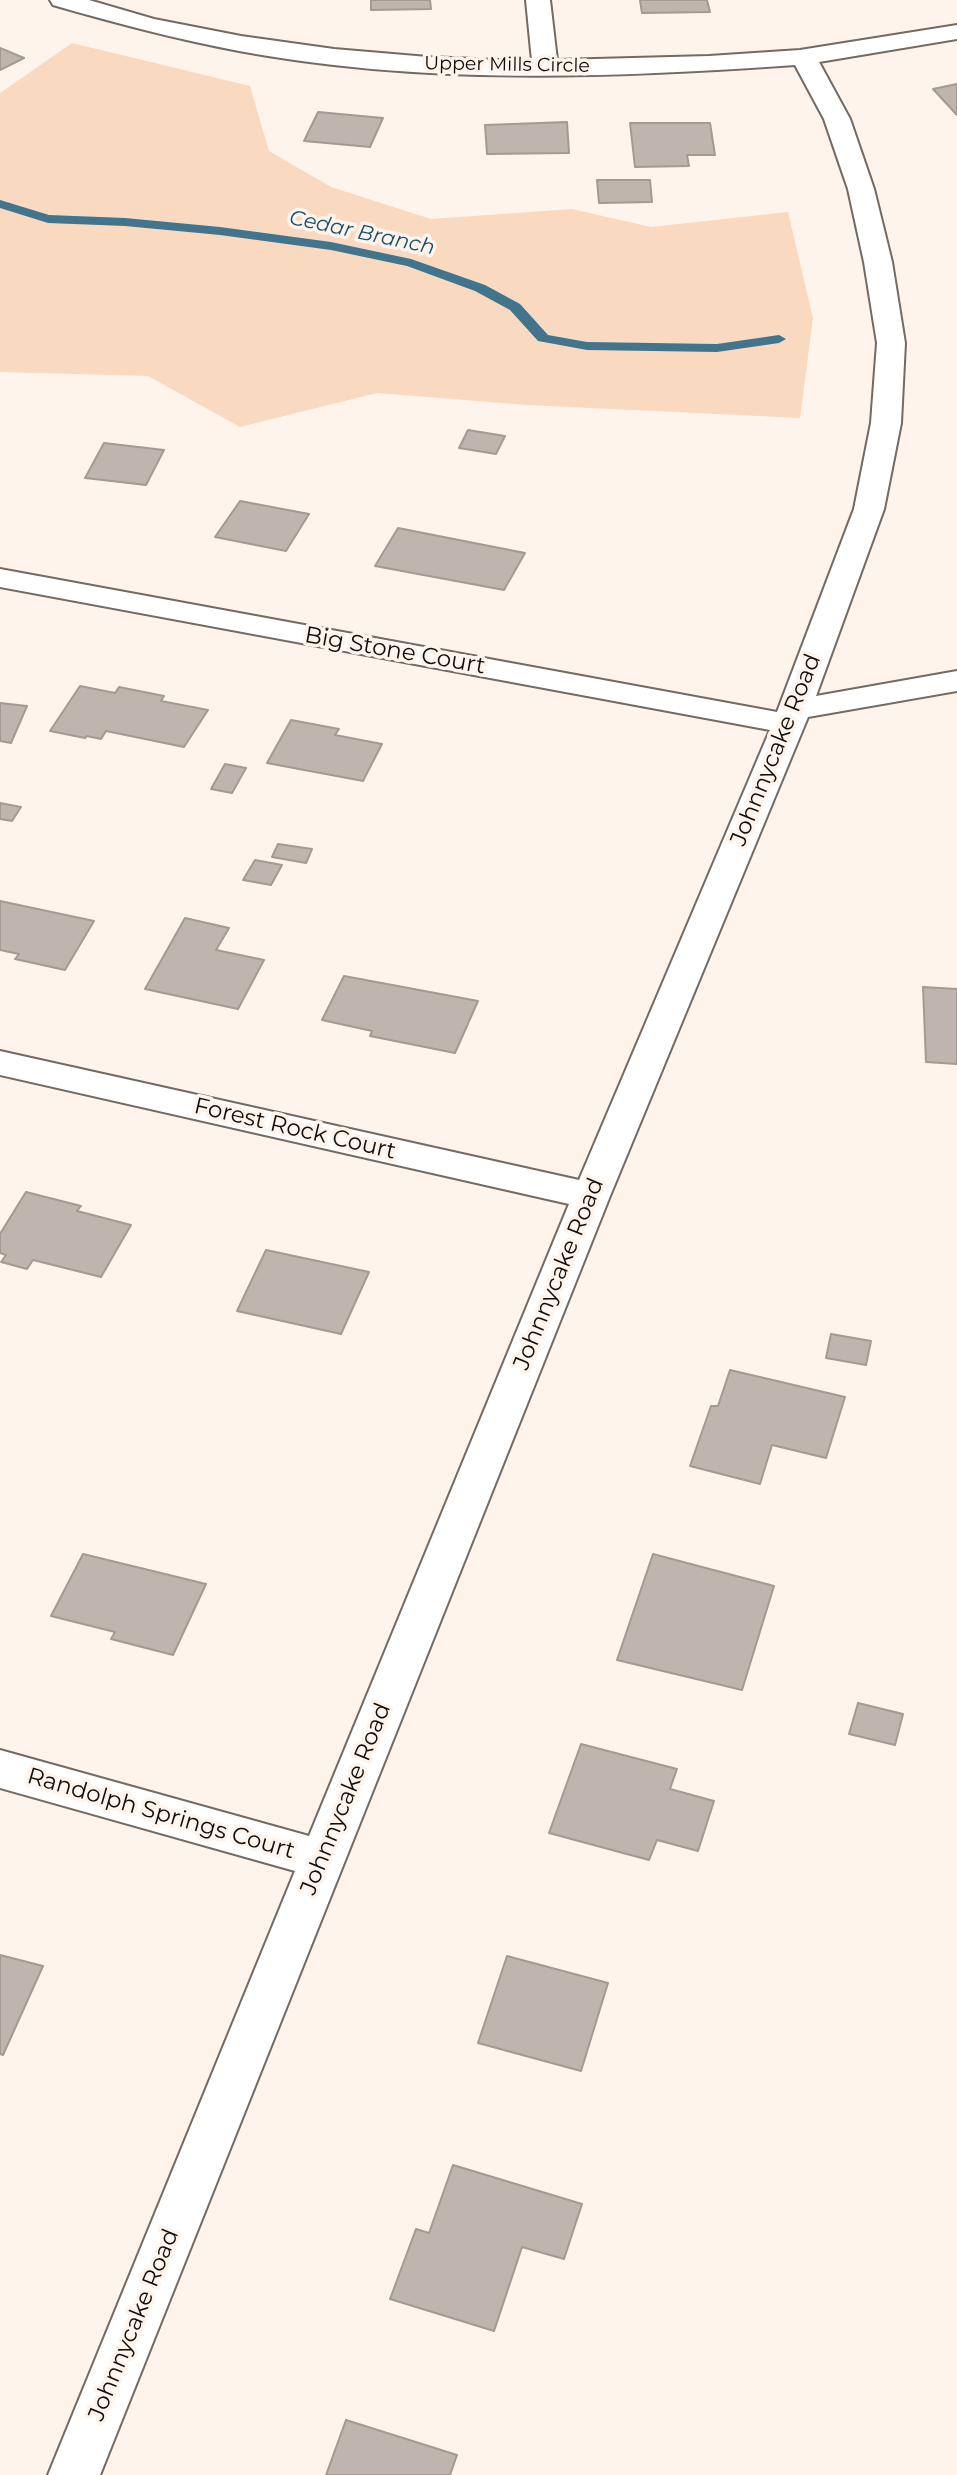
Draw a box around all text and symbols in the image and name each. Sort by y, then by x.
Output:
street label: Upper Mills Circle [424,52,590,78]
water label: Cedar Branch [287,205,437,261]
street label: Big Stone Court [303,622,487,680]
street label: Johnnycake Road [725,650,827,850]
street label: Forest Rock Court [191,1092,399,1166]
street label: Johnnycake Road [508,1174,610,1374]
street label: Johnnycake Road [295,1699,397,1899]
street label: Randolph Springs Court [24,1763,298,1865]
street label: Johnnycake Road [83,2225,185,2425]

